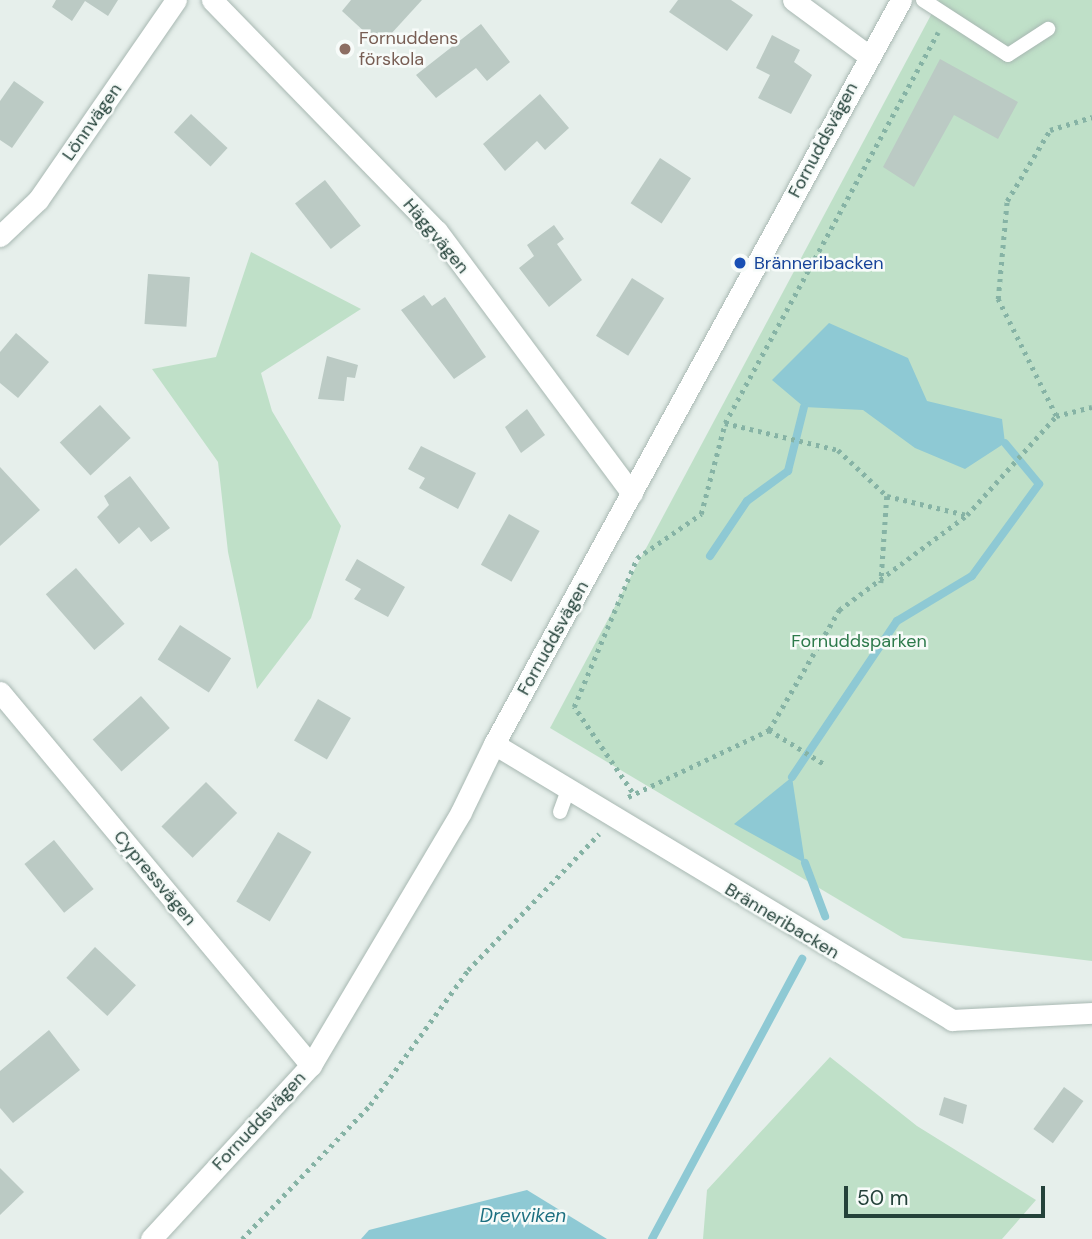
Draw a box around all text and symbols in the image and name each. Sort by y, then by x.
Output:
place label: Fornuddens förskola [359,28,458,70]
marker: Fornuddens förskola [337,41,353,57]
street label: Lönnvägen [58,79,126,165]
street label: Fornuddsvägen [784,79,862,201]
street label: Häggvägen [398,194,474,278]
place label: Bränneribacken [754,252,884,274]
marker: Bränneribacken [732,255,748,271]
street label: Fornuddsvägen [513,577,593,699]
park label: Fornuddsparken [791,630,927,652]
street label: Cypressvägen [109,826,201,930]
street label: Bränneribacken [721,878,843,964]
street label: Fornuddsvägen [208,1067,310,1175]
scale bar [847,1172,1048,1216]
text: 50 m [857,1184,908,1212]
water label: Drevviken [480,1205,566,1227]

